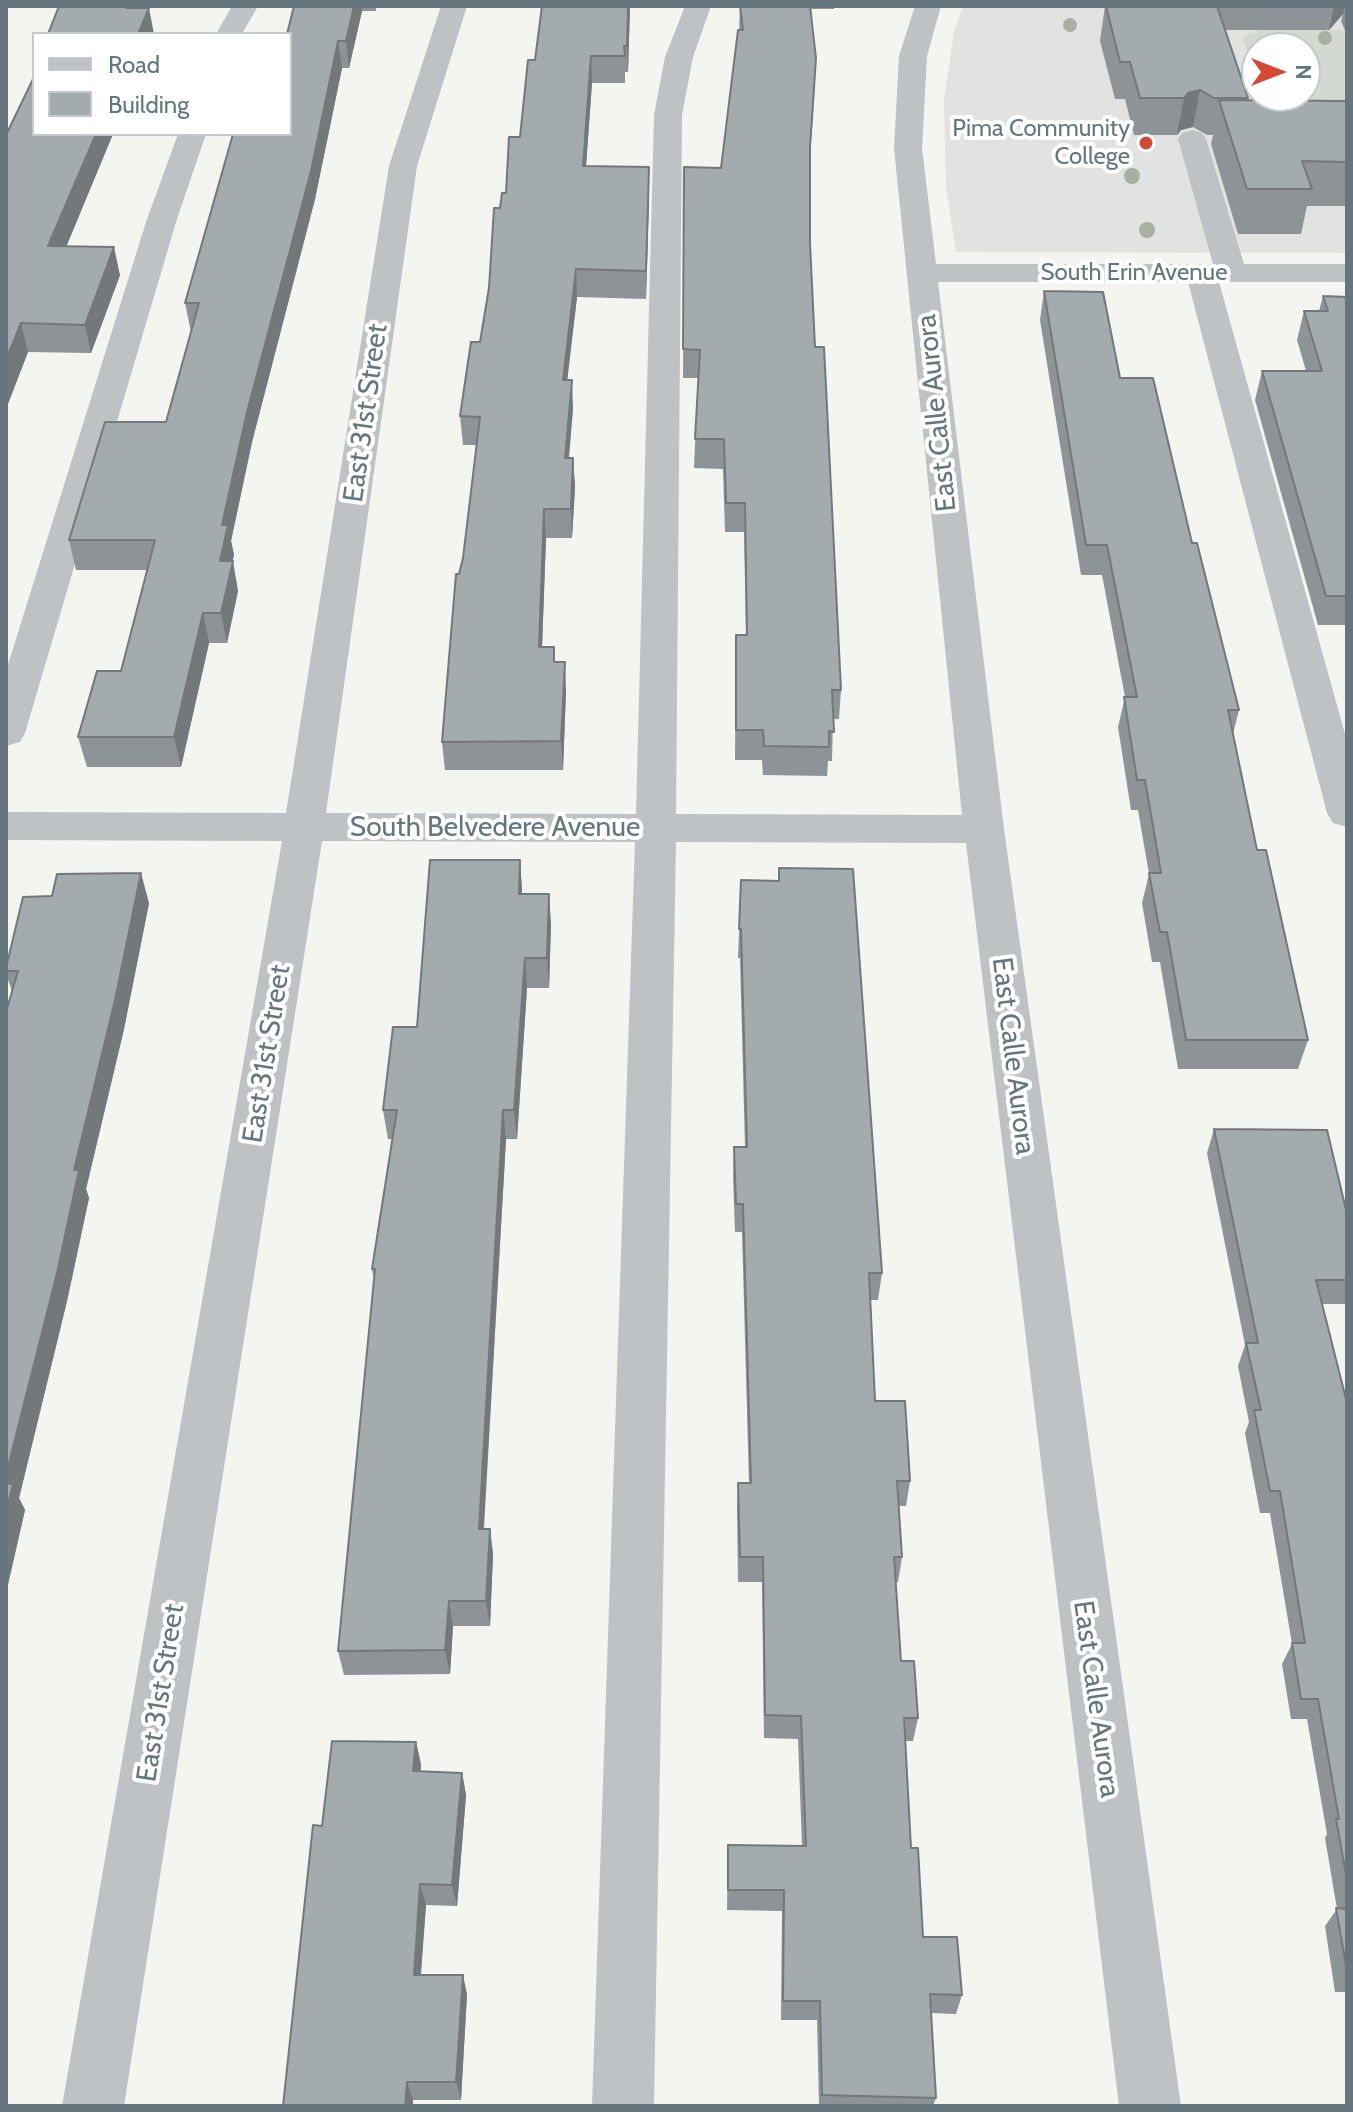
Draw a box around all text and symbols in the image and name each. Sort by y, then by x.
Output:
legend [32,32,292,136]
north arrow [1241,32,1321,112]
text: Road [108,50,160,79]
text: N [1290,64,1317,80]
text: Building [108,90,189,119]
place label: Pima Community College [952,115,1130,171]
marker: Pima Community College [1137,134,1155,152]
street label: South Erin Avenue [1041,259,1227,287]
street label: East Calle Aurora [910,313,964,513]
street label: East 31st Street [337,322,395,504]
street label: South Belvedere Avenue [350,811,640,845]
street label: East Calle Aurora [984,956,1042,1156]
street label: East 31st Street [236,963,298,1145]
street label: East Calle Aurora [1066,1599,1126,1799]
street label: East 31st Street [130,1602,192,1784]

